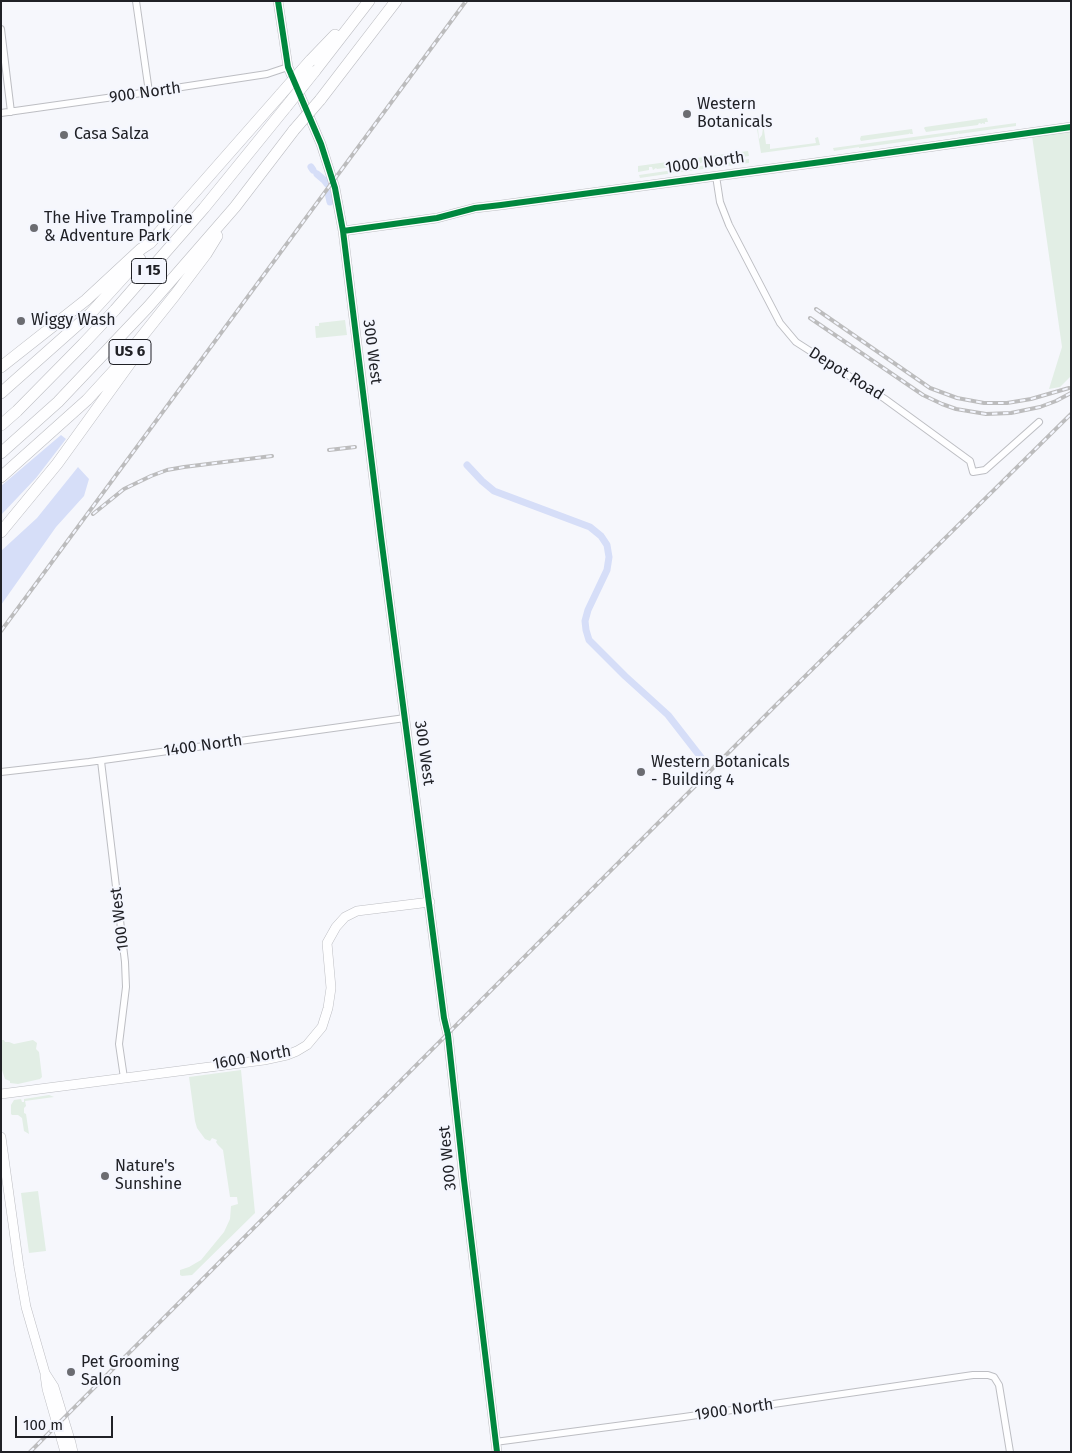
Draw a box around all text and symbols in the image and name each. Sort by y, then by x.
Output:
street label: 900 North [108,78,182,108]
place label: Western Botanicals [697,95,773,133]
marker: Western Botanicals [681,108,693,120]
place label: Casa Salza [74,125,149,145]
marker: Casa Salza [58,129,70,141]
street label: 1000 North [664,148,746,178]
place label: The Hive Trampoline & Adventure Park [44,209,193,247]
marker: The Hive Trampoline & Adventure Park [28,222,40,234]
road number: I 15 [132,258,166,284]
place label: Wiggy Wash [31,311,116,331]
marker: Wiggy Wash [15,315,27,327]
street label: 300 West [359,319,385,385]
road number: US 6 [109,340,151,364]
street label: Depot Road [805,343,887,405]
street label: 300 West [410,719,438,787]
street label: 1400 North [162,731,244,761]
place label: Western Botanicals - Building 4 [651,753,790,791]
marker: Western Botanicals - Building 4 [635,766,647,778]
street label: 100 West [107,886,133,952]
street label: 1600 North [211,1042,293,1074]
street label: 300 West [435,1125,461,1191]
place label: Nature's Sunshine [115,1157,182,1195]
marker: Nature's Sunshine [99,1170,111,1182]
place label: Pet Grooming Salon [81,1353,179,1391]
marker: Pet Grooming Salon [65,1366,77,1378]
street label: 1900 North [694,1395,774,1425]
scale bar [18,1406,115,1438]
text: 100 m [23,1416,63,1434]

